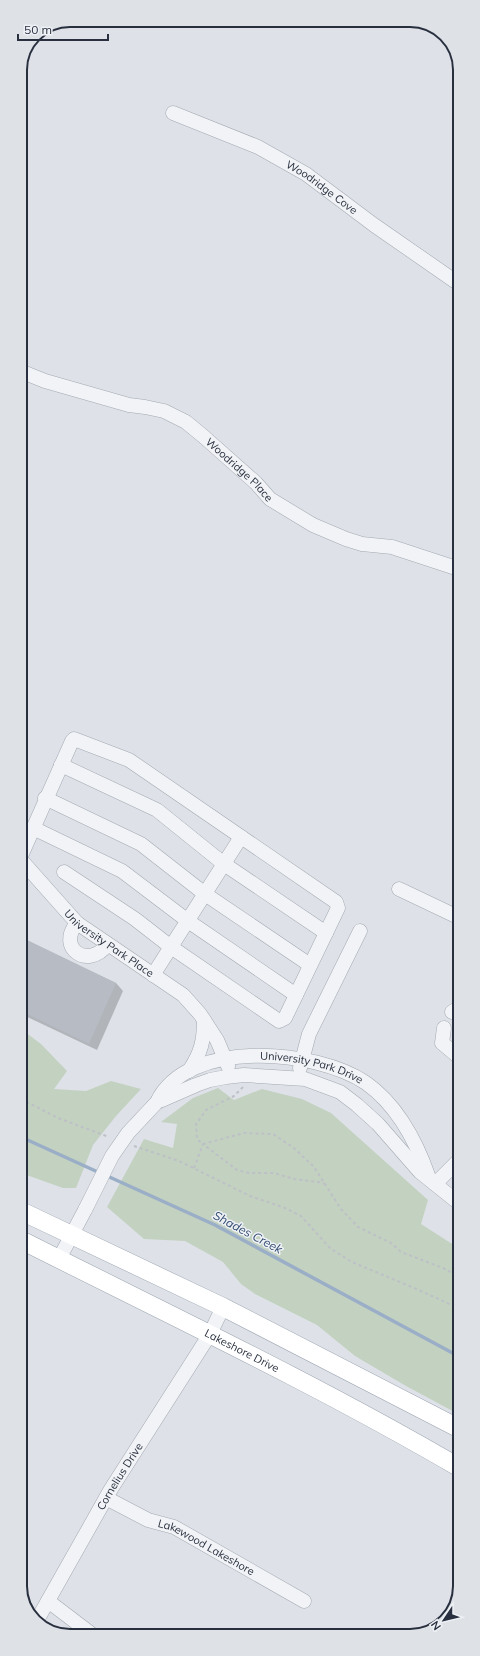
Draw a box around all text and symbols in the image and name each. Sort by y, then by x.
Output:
scale bar [18,16,108,42]
text: 50 m [24,22,52,37]
street label: Woodridge Cove [283,157,360,217]
street label: Woodridge Place [203,435,276,504]
street label: University Park Place [61,906,157,980]
street label: University Park Drive [260,1049,366,1087]
water label: Shades Creek [211,1207,286,1257]
street label: Lakeshore Drive [202,1326,282,1375]
street label: Cornelius Drive [94,1440,146,1512]
street label: Lakewood Lakeshore [156,1516,257,1578]
north arrow [424,1600,464,1640]
text: N [428,1618,444,1633]

